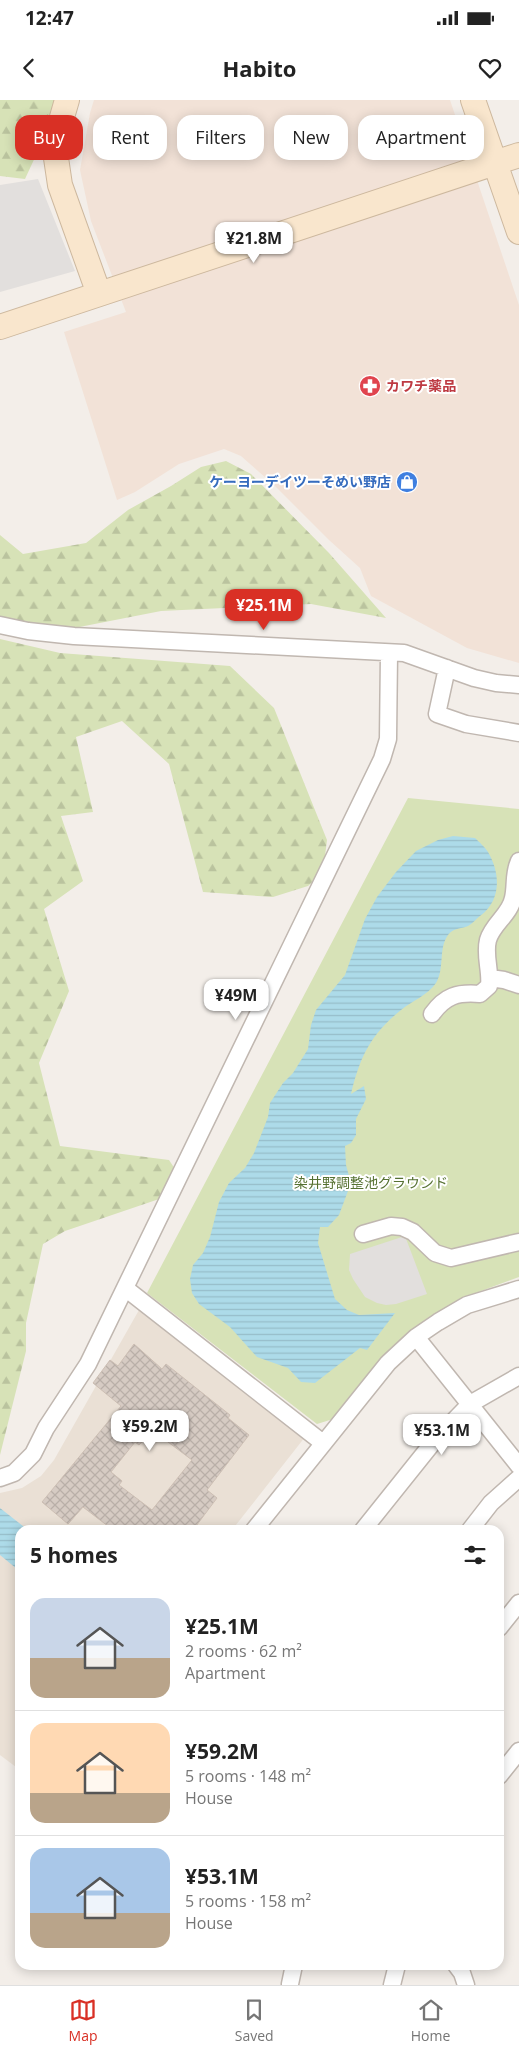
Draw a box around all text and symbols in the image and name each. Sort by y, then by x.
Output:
text: 12:47 [25,5,74,31]
text: Habito [223,53,296,83]
icon: back [15,54,43,82]
icon: heart [476,54,504,82]
chip: Buy [15,115,83,160]
chip: Rent [93,115,167,160]
chip: Filters [177,115,264,160]
chip: New [274,115,348,160]
chip: Apartment [358,115,484,160]
pin: ¥21.8M [213,221,295,264]
text: ¥21.8M [226,227,282,249]
pharmacy icon: カワチ薬品 [358,374,382,398]
place label: カワチ薬品 [386,376,456,395]
shop icon: ケーヨーデイツーそめい野店 [395,470,419,494]
place label: ケーヨーデイツーそめい野店 [209,472,391,491]
pin: ¥25.1M [223,588,305,631]
text: ¥25.1M [236,594,292,616]
pin: ¥49M [206,978,266,1021]
text: ¥49M [215,984,257,1006]
park label: 染井野調整池グラウンド [294,1173,448,1192]
pin: ¥59.2M [109,1410,191,1452]
pin: ¥53.1M [401,1414,483,1456]
text: ¥59.2M [122,1415,178,1437]
text: ¥53.1M [414,1419,470,1441]
text: 5 homes [30,1541,118,1569]
icon: filters [461,1541,489,1569]
text: ¥25.1M [185,1612,259,1640]
icon: home [70,1618,130,1678]
text: 2 rooms · 62 m² [185,1640,302,1662]
text: Apartment [185,1662,265,1684]
text: ¥59.2M [185,1737,259,1765]
icon: home [70,1743,130,1803]
text: 5 rooms · 148 m² [185,1765,311,1787]
text: House [185,1787,233,1809]
text: ¥53.1M [185,1862,259,1890]
icon: home [70,1868,130,1928]
text: 5 rooms · 158 m² [185,1890,311,1912]
text: House [185,1912,233,1934]
tab: Map [69,1996,98,2045]
tab: Saved [235,1996,274,2045]
tab: Home [411,1996,450,2045]

